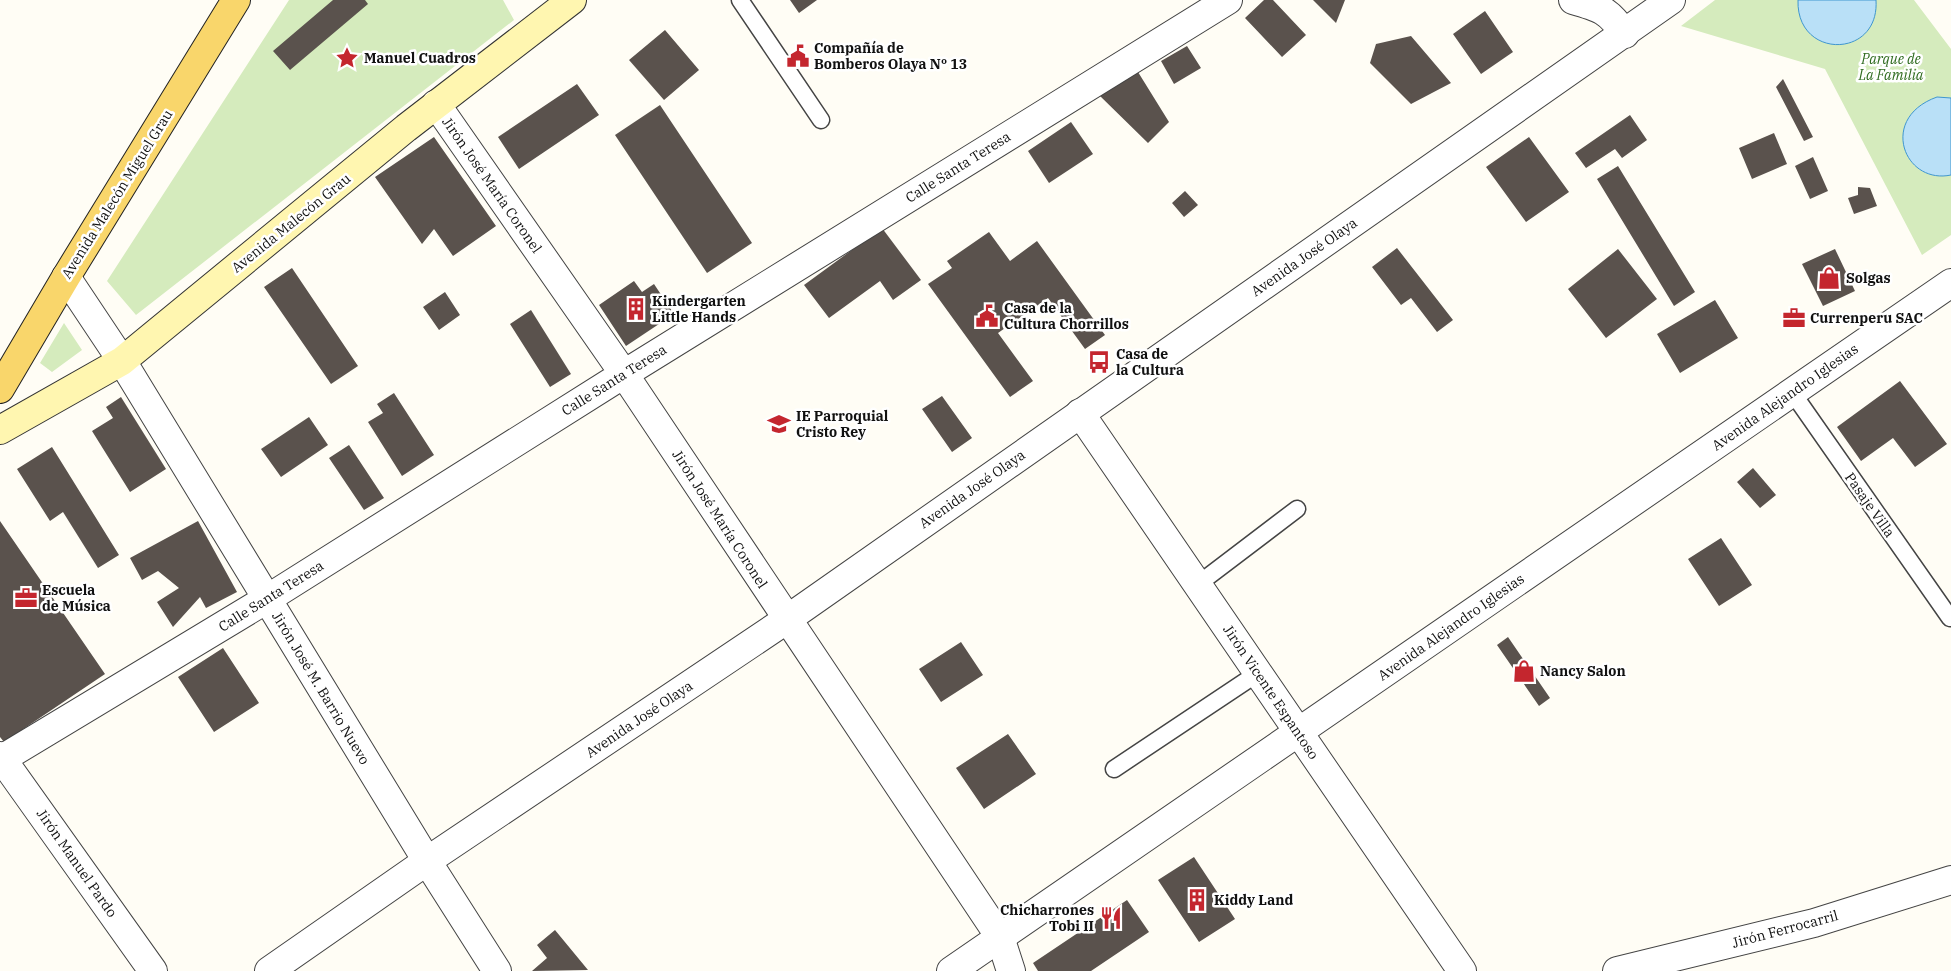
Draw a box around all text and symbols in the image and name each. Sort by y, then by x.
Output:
place label: Compañía de Bomberos Olaya Nº 13 [814,39,967,73]
public building icon: Compañía de Bomberos Olaya Nº 13 [785,43,811,69]
place icon: Manuel Cuadros [334,45,360,71]
place label: Manuel Cuadros [364,49,476,67]
park label: Parque de La Familia [1858,50,1924,84]
street label: Avenida Malecón Miguel Grau [57,106,177,282]
street label: Jirón José María Coronel [438,114,546,256]
street label: Calle Santa Teresa [902,127,1014,207]
street label: Avenida Malecón Grau [228,169,354,277]
street label: Avenida José Olaya [1248,214,1361,300]
shop icon: Solgas [1816,265,1842,291]
place label: Solgas [1846,269,1891,287]
place label: Kindergarten Little Hands [652,292,746,326]
building icon: Kindergarten Little Hands [623,296,649,322]
place label: Casa de la Cultura Chorrillos [1004,299,1129,333]
public building icon: Casa de la Cultura Chorrillos [974,303,1000,329]
office icon: Currenperu SAC [1781,305,1807,331]
place label: Currenperu SAC [1810,309,1923,327]
street label: Avenida Alejandro Iglesias [1708,339,1862,454]
street label: Calle Santa Teresa [558,340,670,420]
place label: Casa de la Cultura [1116,345,1184,379]
bus stop icon: Casa de la Cultura [1086,349,1112,375]
place label: IE Parroquial Cristo Rey [796,407,889,441]
school or university icon: IE Parroquial Cristo Rey [766,411,792,437]
street label: Jirón José María Coronel [668,446,772,592]
street label: Avenida José Olaya [916,446,1029,532]
street label: Pasaje Villa [1841,469,1899,541]
street label: Calle Santa Teresa [215,556,327,636]
street label: Avenida Alejandro Iglesias [1374,569,1528,684]
place label: Escuela de Música [42,581,111,615]
office icon: Escuela de Música [13,585,39,611]
street label: Jirón José M. Barrio Nuevo [268,608,374,768]
street label: Jirón Vicente Espantoso [1219,621,1323,763]
shop icon: Nancy Salon [1511,658,1537,684]
place label: Nancy Salon [1540,662,1626,680]
street label: Avenida José Olaya [582,676,696,761]
street label: Jirón Manuel Pardo [33,805,121,921]
building icon: Kiddy Land [1184,887,1210,913]
place label: Kiddy Land [1214,891,1293,909]
place label: Chicharrones Tobi II [1000,901,1094,935]
restaurant icon: Chicharrones Tobi II [1098,905,1124,931]
street label: Jirón Ferrocarril [1730,906,1840,952]

